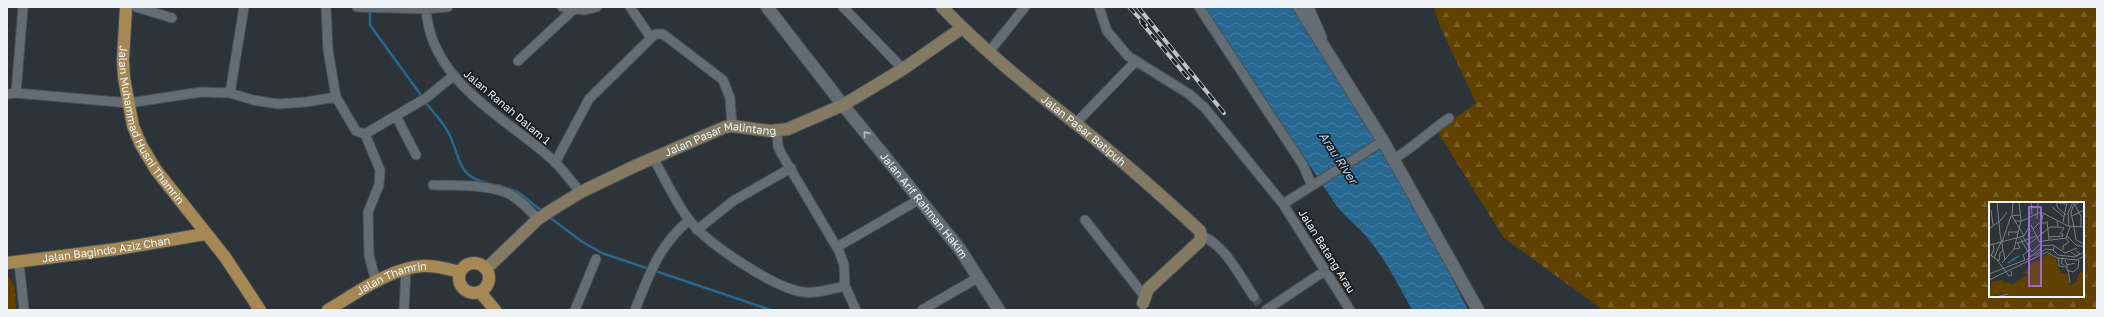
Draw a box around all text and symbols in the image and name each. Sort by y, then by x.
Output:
street label: Jalan Muhammad Husni Thamrin [117,45,187,206]
street label: Jalan Ranah Dalam 1 [461,67,553,147]
street label: Jalan Pasar Batipuh [1039,92,1129,168]
street label: Jalan Pasar Malintang [662,119,777,159]
water label: Arau River [1316,129,1362,189]
one-way arrow [864,131,871,138]
street label: Jalan Arif Rahman Hakim [878,149,971,261]
inset map [1989,202,2084,297]
street label: Jalan Batang Arau [1296,206,1358,295]
street label: Jalan Bagindo Aziz Chan [41,233,171,264]
street label: Jalan Thamrin [354,259,427,297]

